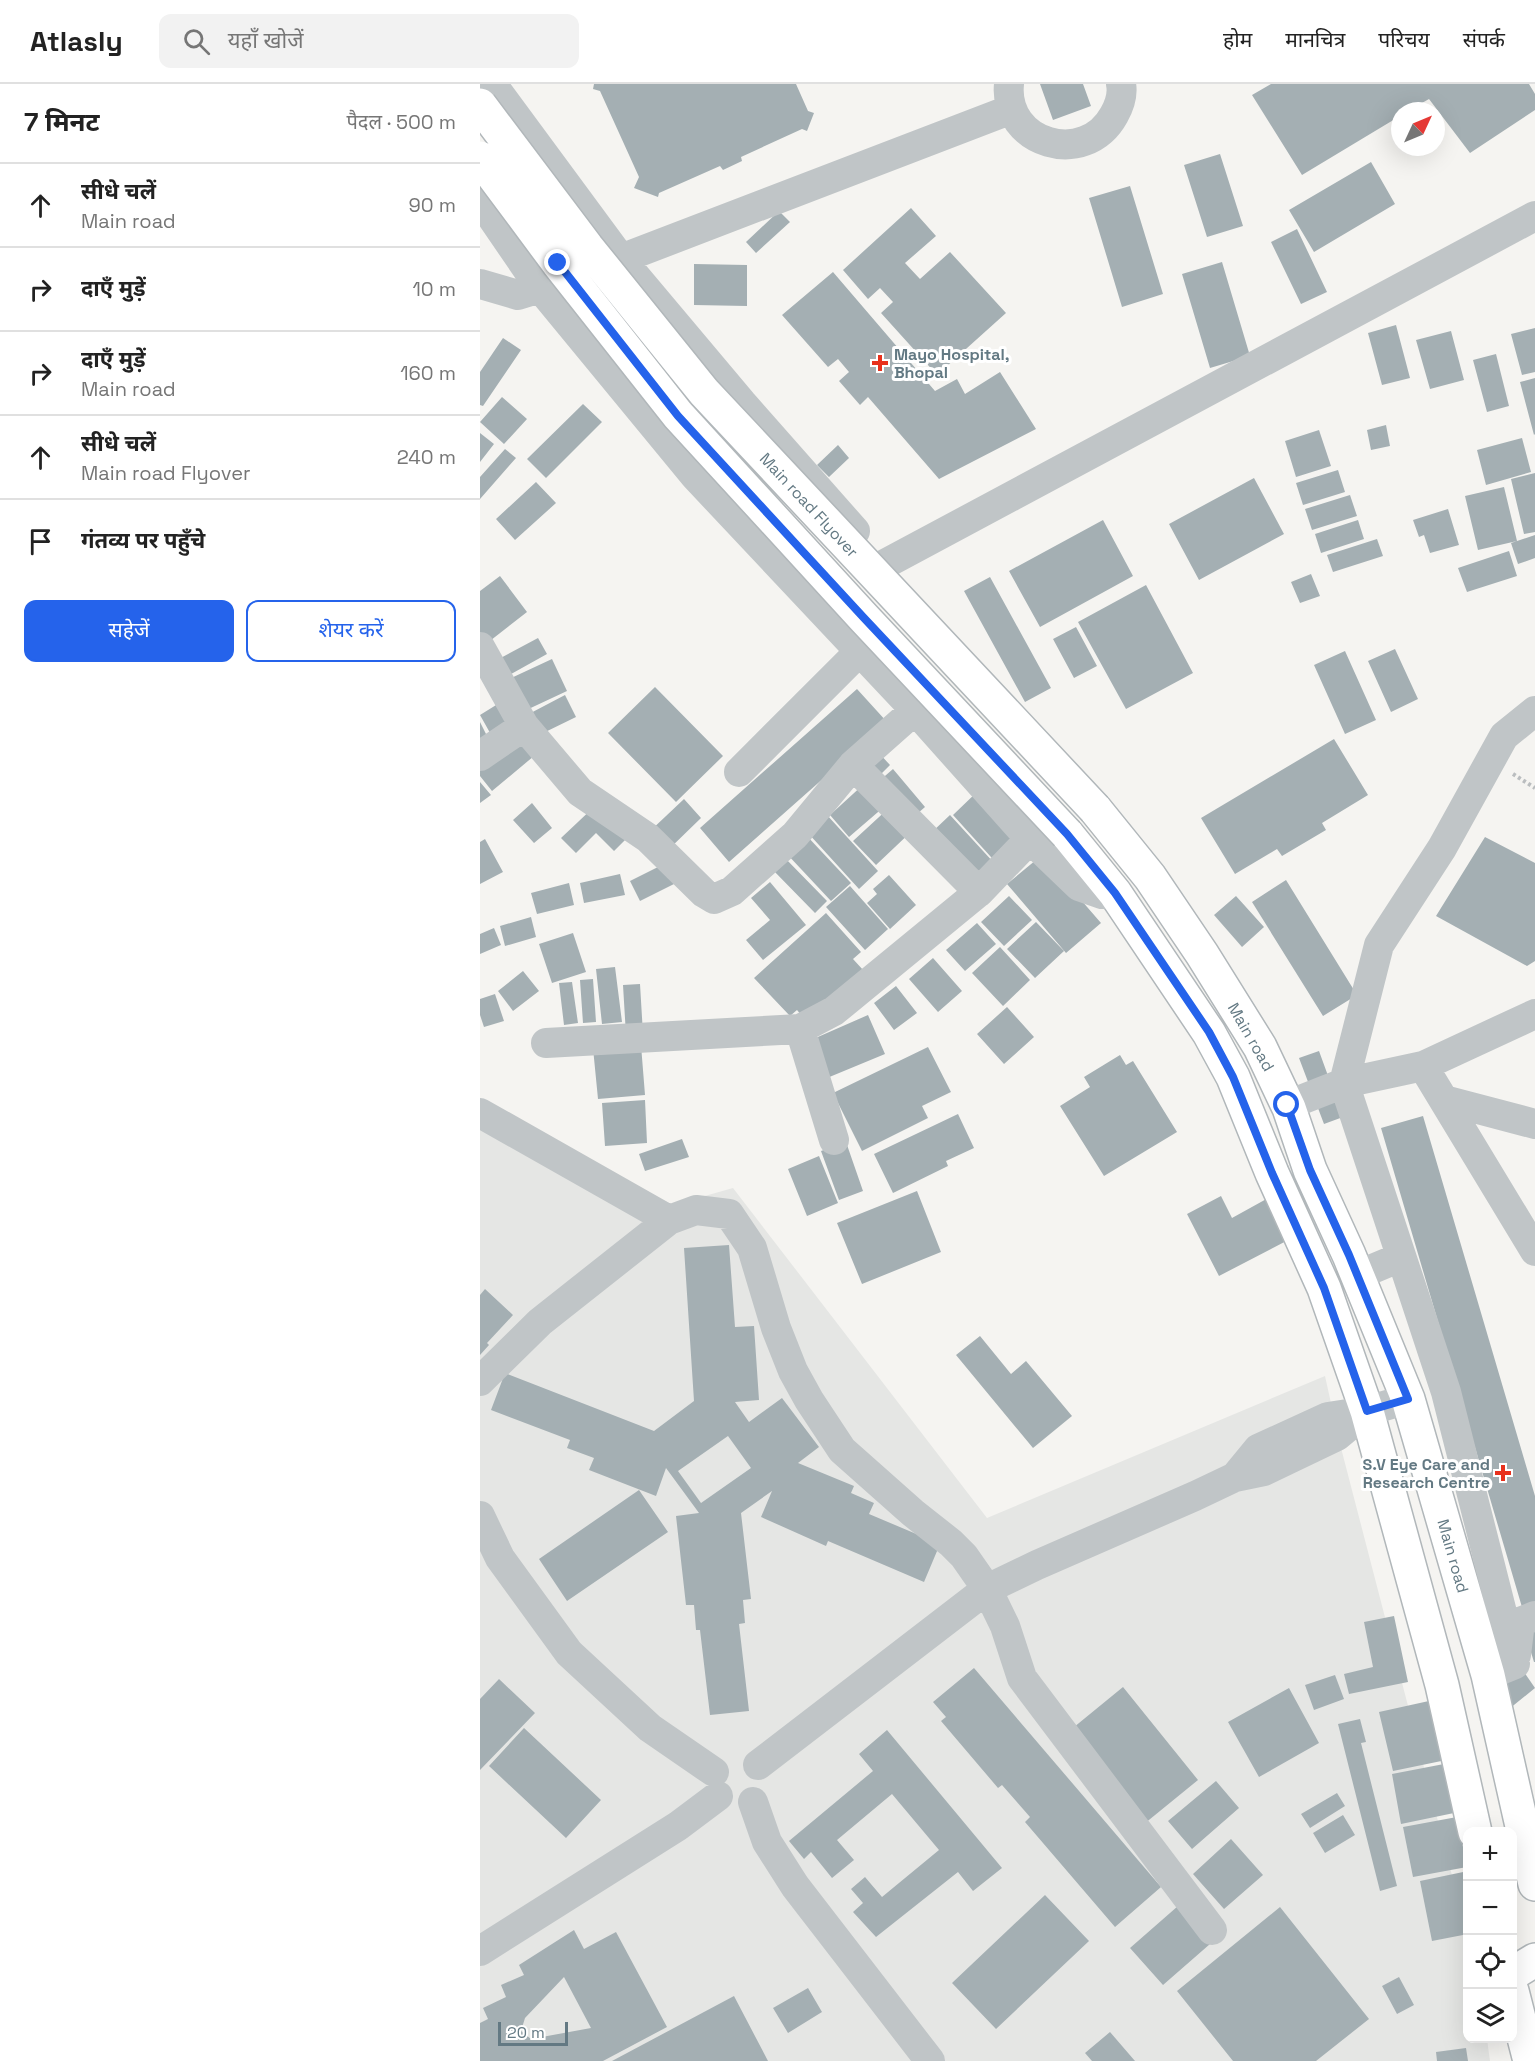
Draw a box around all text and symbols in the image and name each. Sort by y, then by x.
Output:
search box [159,14,579,68]
text: Atlasly [30,23,123,59]
icon: search [180,25,213,58]
text: यहाँ खोजें [228,26,304,54]
text: होम [1223,26,1252,53]
text: मानचित्र [1285,26,1345,53]
text: परिचय [1378,26,1430,53]
text: संपर्क [1463,26,1505,53]
north arrow [1391,102,1445,156]
text: 7 मिनट [24,105,100,139]
text: पैदल · 500 m [346,109,456,135]
text: सीधे चलें [81,177,156,205]
icon: ahead [24,189,57,222]
text: 90 m [409,192,456,218]
text: Main road [81,208,176,234]
route end [544,249,570,275]
icon: right [24,273,57,306]
text: दाएँ मुड़ें [81,274,146,302]
text: 10 m [412,276,456,302]
place label: Mayo Hospital, Bhopal [894,344,1010,383]
text: दाएँ मुड़ें [81,345,146,373]
marker: Mayo Hospital, Bhopal [871,354,889,372]
icon: right [24,357,57,390]
text: 160 m [400,360,456,386]
text: Main road [81,376,176,402]
text: सीधे चलें [81,429,156,457]
icon: ahead [24,441,57,474]
text: 240 m [397,444,456,470]
street label: Main road Flyover [755,448,863,562]
text: Main road Flyover [81,460,251,486]
icon: arrive [24,525,57,558]
text: गंतव्य पर पहुँचे [81,526,205,554]
button: सहेजें [24,600,234,662]
button: शेयर करें [246,600,456,662]
street label: Main road [1223,999,1279,1075]
route start [1273,1091,1299,1117]
place label: S.V Eye Care and Research Centre [1363,1454,1490,1493]
marker: S.V Eye Care and Research Centre [1494,1464,1512,1482]
street label: Main road [1432,1517,1474,1595]
map controls [1463,1827,1517,2043]
button: + [1463,1827,1517,1881]
button: − [1463,1881,1517,1935]
button: locate [1463,1935,1517,1989]
button: layers [1463,1989,1517,2043]
scale bar [498,2019,568,2046]
text: 20 m [507,2022,545,2043]

